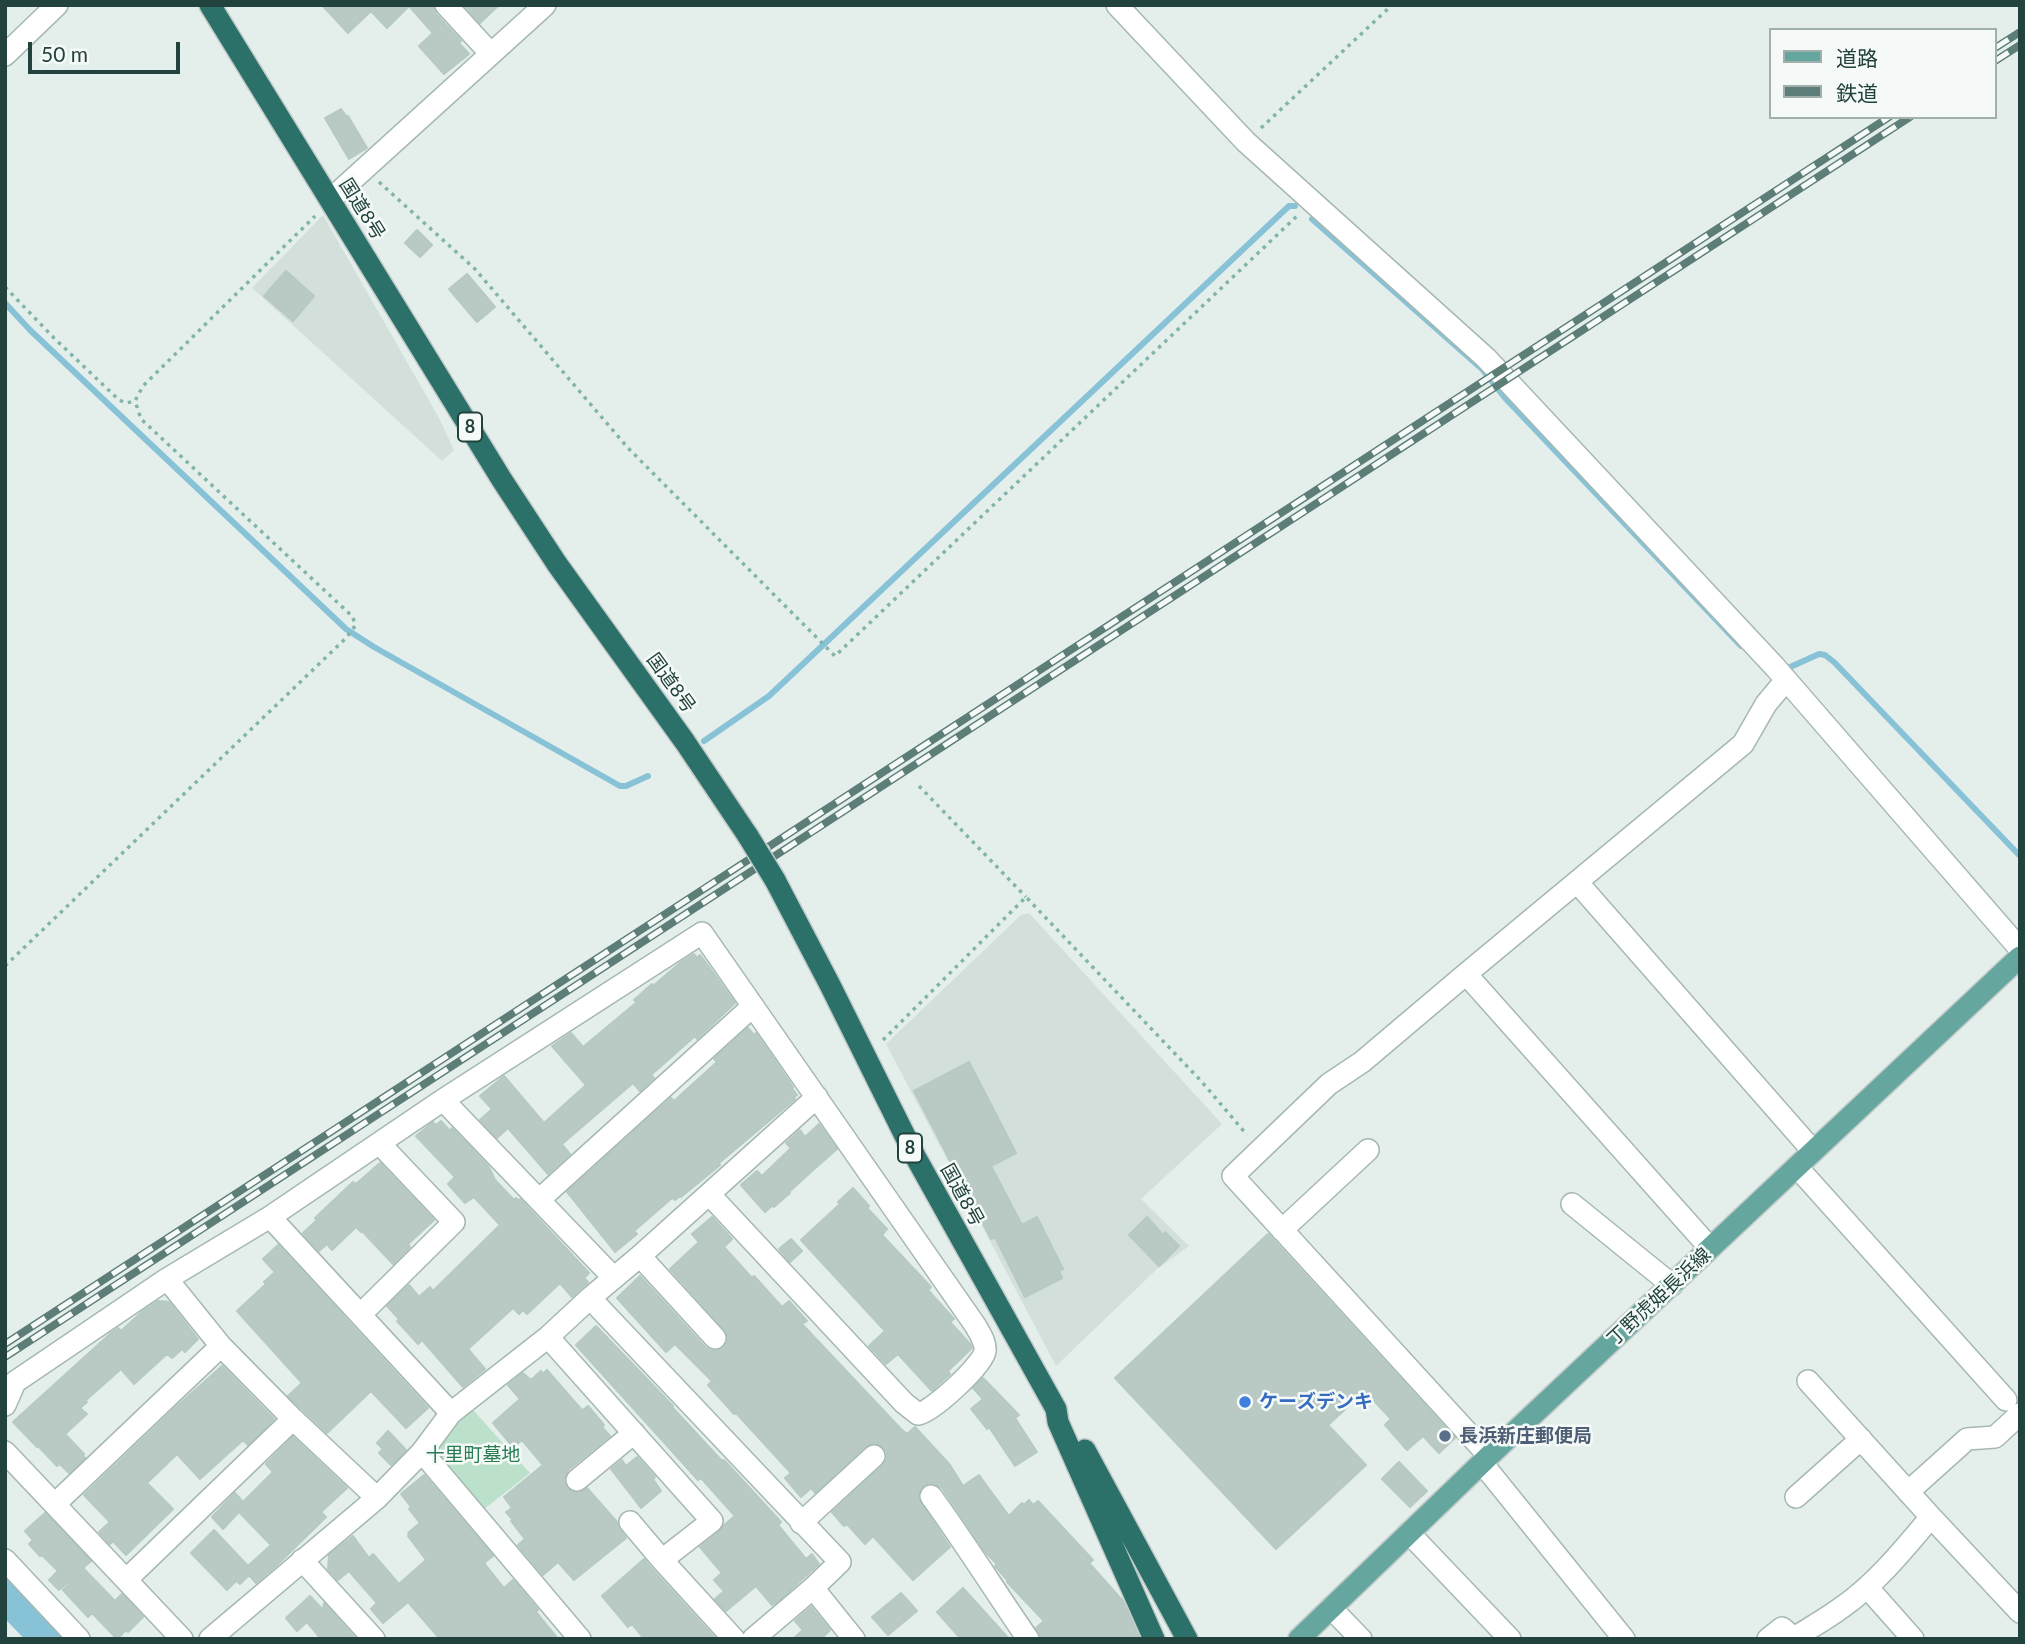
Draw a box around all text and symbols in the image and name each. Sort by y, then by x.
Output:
scale bar [32,28,184,72]
legend [1770,28,1997,119]
text: 50 m [41,41,88,66]
text: 道路 [1836,45,1878,70]
text: 鉄道 [1836,80,1878,105]
street label: 国道8号 [334,174,390,244]
road number: 8 [458,412,482,442]
street label: 国道8号 [642,649,700,717]
road number: 8 [898,1134,922,1162]
street label: 国道8号 [936,1160,988,1230]
street label: 丁野虎姫長浜線 [1603,1243,1715,1351]
place label: ケーズデンキ [1259,1391,1373,1413]
marker: ケーズデンキ [1237,1394,1253,1410]
place label: 長浜新庄郵便局 [1459,1425,1592,1447]
marker: 長浜新庄郵便局 [1437,1428,1453,1444]
park label: 十里町墓地 [426,1444,520,1466]

